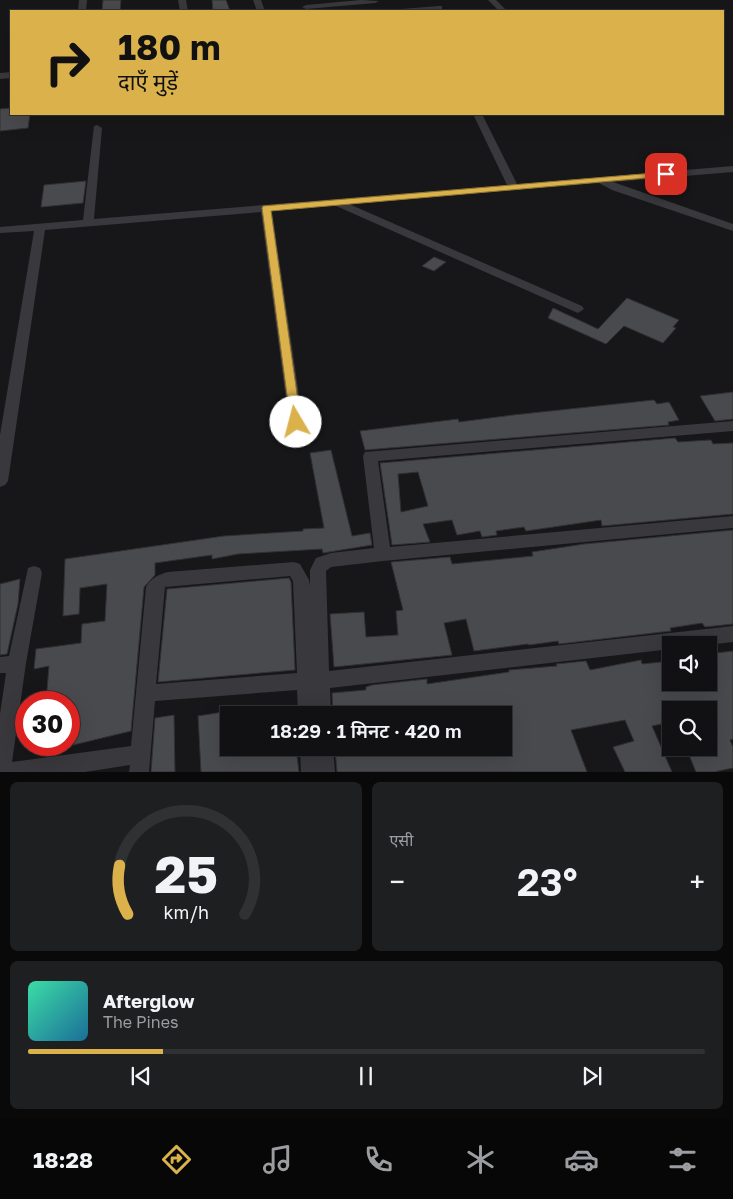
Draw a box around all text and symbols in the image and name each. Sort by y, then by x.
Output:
text: 180 m [118,26,221,68]
icon: right [35,30,100,95]
text: दाएँ मुड़ें [118,68,178,95]
pin [645,153,687,195]
icon: arrive [652,160,680,188]
position arrow [269,395,321,447]
map controls [662,636,717,756]
button: sound [662,636,717,691]
speed limit sign: 30 [15,691,80,756]
button: search [662,701,717,756]
text: 18:29 · 1 मिनट · 420 m [270,719,462,742]
text: एसी [390,830,413,850]
text: 25 [154,842,217,904]
text: 23° [517,859,578,904]
text: − [390,865,405,898]
text: + [690,865,705,898]
text: km/h [163,901,208,923]
text: Afterglow [103,989,194,1012]
text: The Pines [103,1012,178,1032]
icon: previous [127,1062,155,1090]
icon: pause [352,1062,380,1090]
icon: next [578,1062,606,1090]
icon: directions [159,1142,194,1177]
icon: music [260,1142,295,1177]
icon: phone [361,1142,396,1177]
icon: climate [463,1142,498,1177]
icon: car [564,1142,599,1177]
icon: filters [665,1142,700,1177]
text: 18:28 [33,1146,93,1173]

